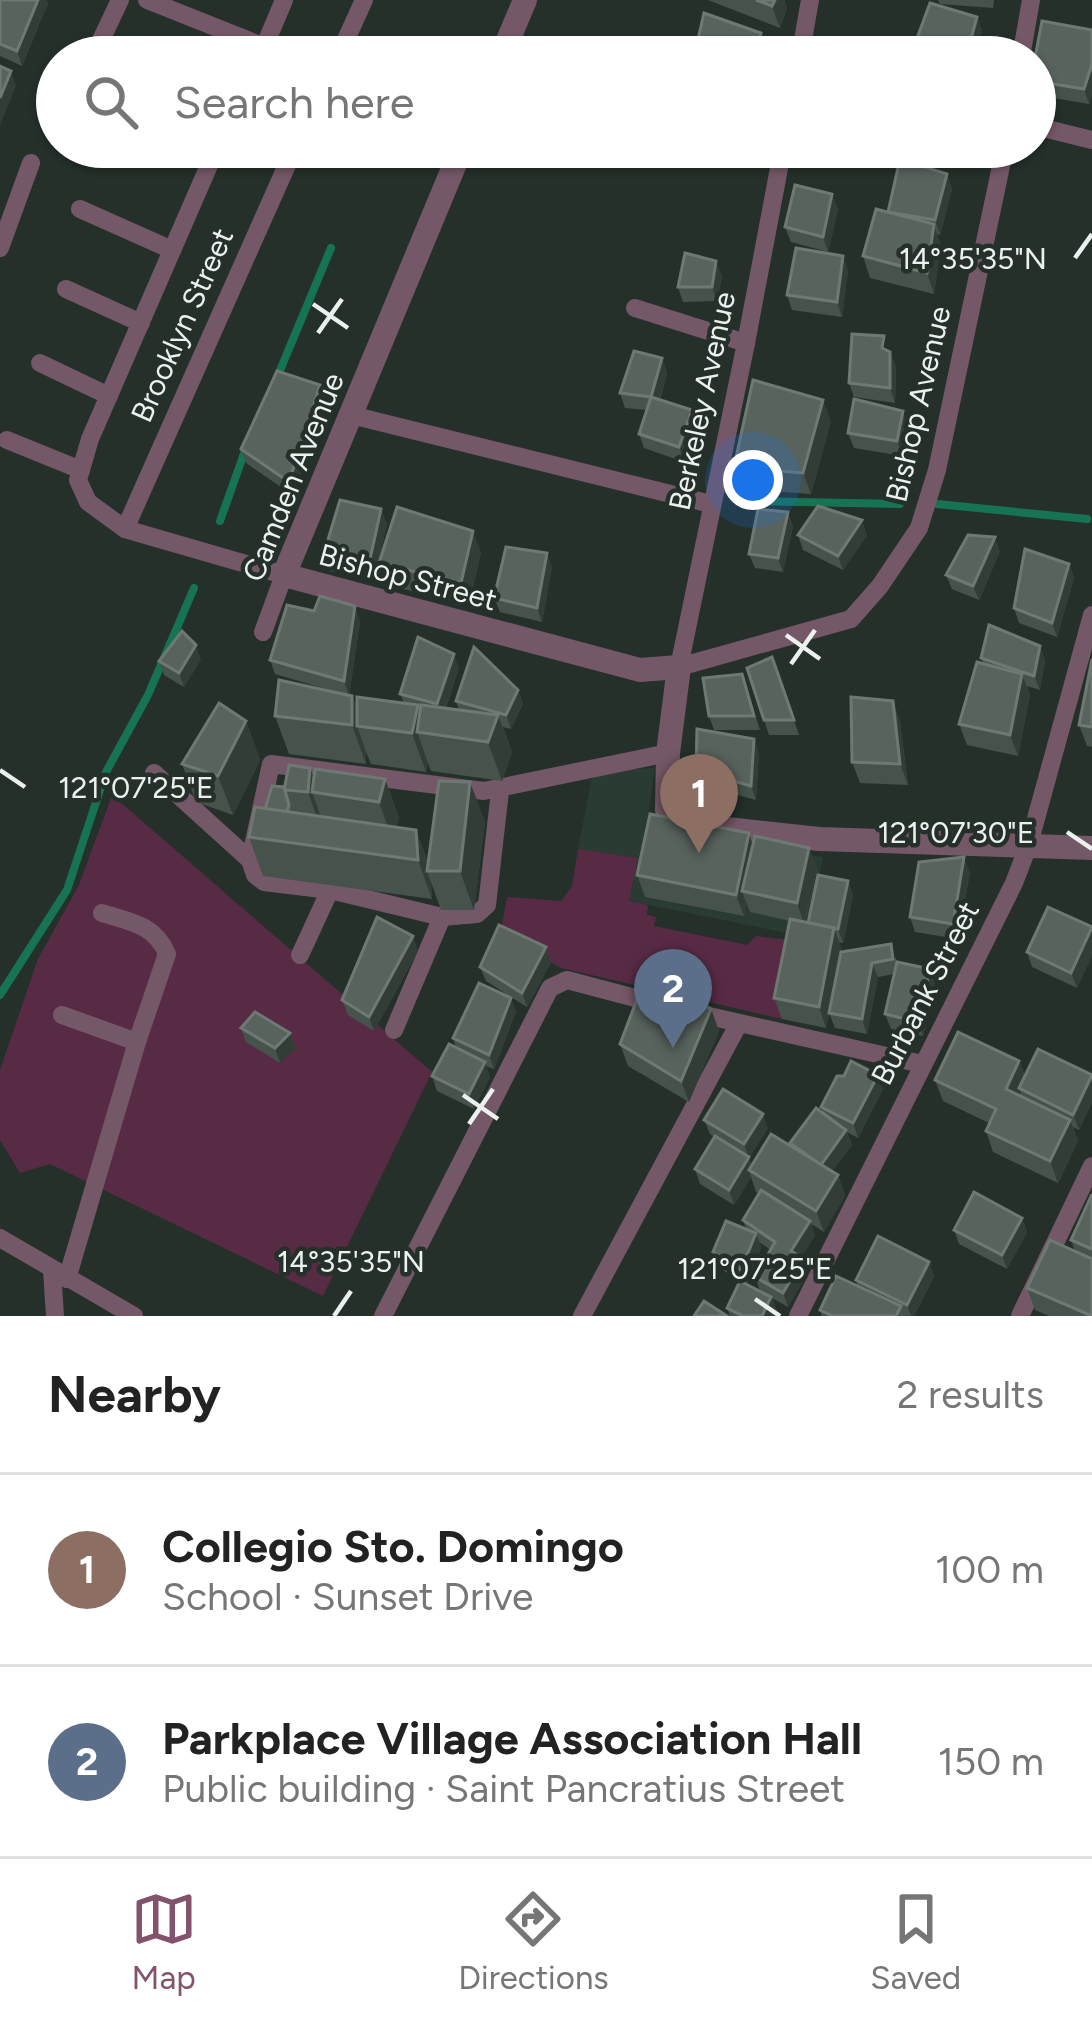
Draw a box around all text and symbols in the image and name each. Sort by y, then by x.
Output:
search box [36,36,1056,168]
icon: search [78,69,144,135]
text: Search here [174,75,414,129]
street label: Brooklyn Street [123,222,241,428]
text: 14°35'35"N [899,240,1047,277]
street label: Berkeley Avenue [661,288,743,514]
street label: Bishop Avenue [877,302,959,506]
street label: Camden Avenue [234,367,352,587]
your location [723,450,783,510]
street label: Bishop Street [315,536,501,618]
pin: 1 [660,754,738,853]
text: 121°07'25"E [58,769,214,806]
text: 121°07'30"E [878,814,1034,851]
street label: Burbank Street [863,895,987,1091]
pin: 2 [634,949,712,1048]
text: 14°35'35"N [277,1243,425,1280]
text: 121°07'25"E [677,1250,833,1287]
text: Nearby [48,1364,221,1425]
text: 2 results [897,1371,1044,1418]
text: Collegio Sto. Domingo [162,1519,624,1573]
text: 1 [79,1546,95,1593]
text: 100 m [935,1546,1044,1593]
text: School · Sunset Drive [162,1573,533,1620]
text: Parkplace Village Association Hall [162,1711,862,1765]
text: 2 [76,1738,98,1785]
text: 150 m [938,1738,1044,1785]
text: Public building · Saint Pancratius Street [162,1765,845,1812]
tab: Map [131,1886,197,1997]
tab: Directions [458,1886,609,1997]
tab: Saved [870,1886,961,1997]

